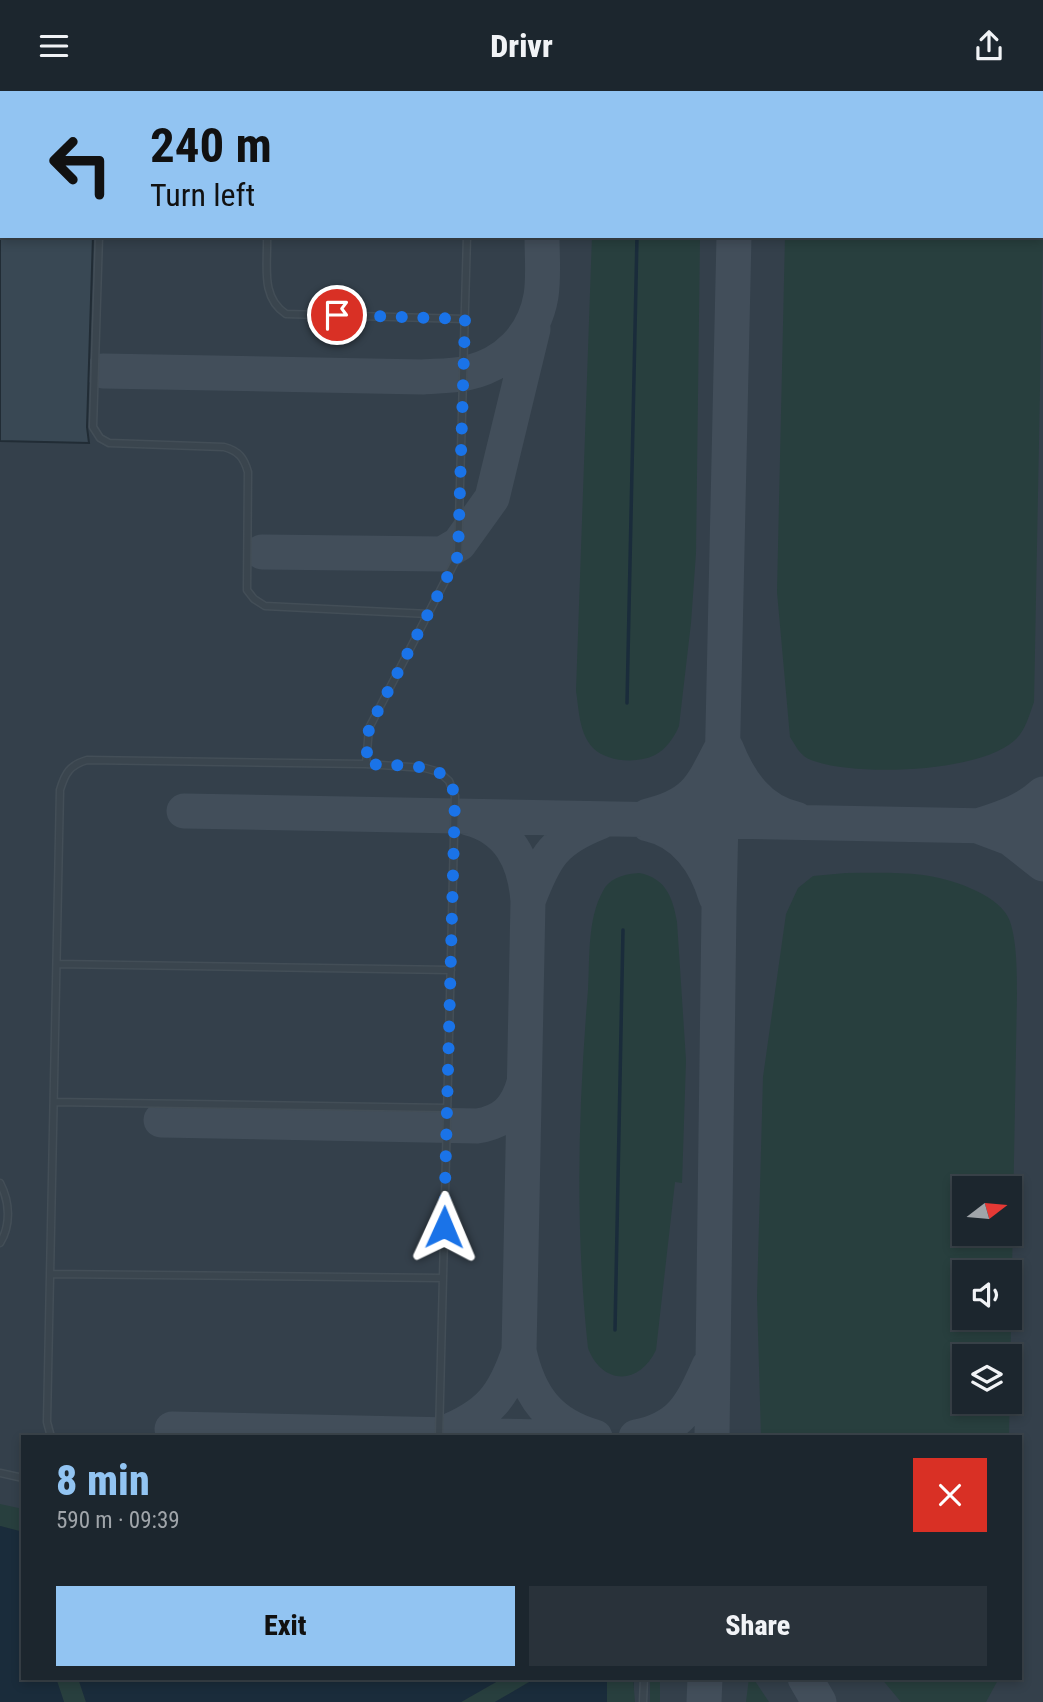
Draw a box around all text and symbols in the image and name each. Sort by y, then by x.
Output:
icon: menu [35,27,73,65]
text: Drivr [490,27,553,65]
icon: share [970,27,1008,65]
text: 240 m [150,117,272,174]
icon: left [35,119,126,210]
text: Turn left [150,176,255,214]
pin [307,285,367,345]
icon: arrive [318,296,356,334]
north arrow [952,1176,1022,1246]
map controls [952,1176,1022,1414]
position arrow [407,1190,481,1264]
button: sound [952,1260,1022,1330]
button: layers [952,1344,1022,1414]
text: 8 min [56,1456,150,1505]
button: close [913,1458,987,1532]
text: 590 m · 09:39 [56,1507,180,1534]
button: Exit [56,1586,515,1666]
button: Share [529,1586,987,1666]

